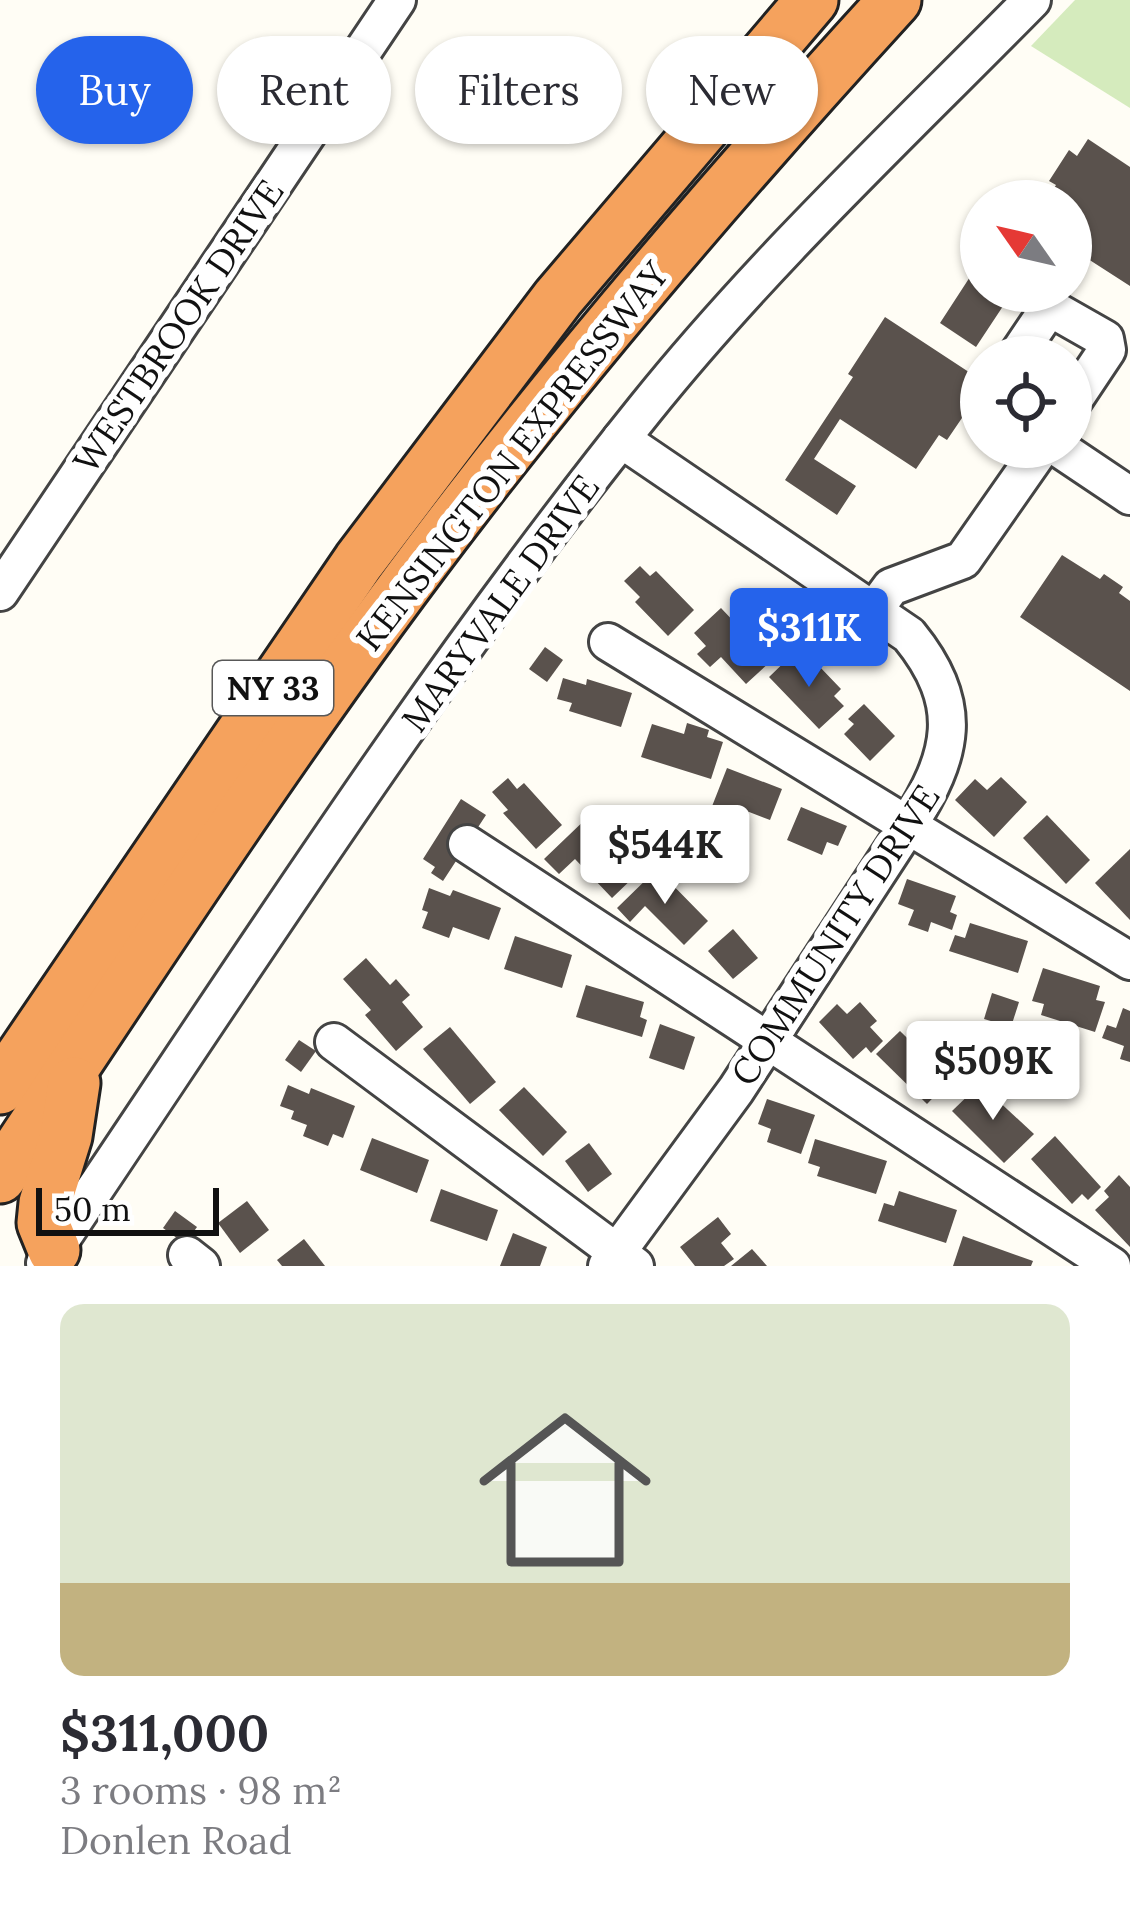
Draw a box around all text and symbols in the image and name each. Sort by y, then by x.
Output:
chip: Buy [36,36,193,144]
chip: Rent [217,36,391,144]
chip: Filters [415,36,622,144]
chip: New [646,36,818,144]
street label: WESTBROOK DRIVE [63,170,293,482]
north arrow [960,180,1092,312]
map controls [960,180,1092,468]
street label: KENSINGTON EXPRESSWAY [346,251,679,660]
button: locate [960,336,1092,468]
street label: MARYVALE DRIVE [391,465,609,741]
pin: $311K [725,588,893,690]
text: $311K [757,602,861,652]
road number: NY 33 [213,661,333,715]
street label: COMMUNITY DRIVE [721,776,949,1094]
pin: $544K [581,805,749,907]
text: $544K [607,819,723,869]
pin: $509K [909,1021,1077,1123]
text: $509K [933,1035,1053,1085]
scale bar [36,1182,219,1235]
text: 50 m [54,1188,131,1230]
icon: home [457,1382,673,1598]
text: $311,000 [60,1700,269,1765]
text: 3 rooms · 98 m² [60,1765,342,1815]
text: Donlen Road [60,1815,292,1865]

